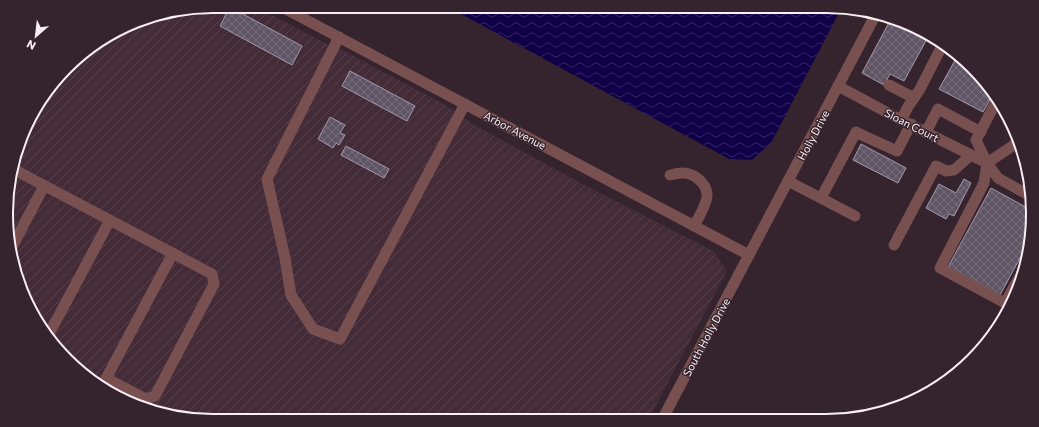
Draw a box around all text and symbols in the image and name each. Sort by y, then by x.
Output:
north arrow [16,16,56,56]
text: N [24,38,38,53]
street label: Sloan Court [883,106,942,144]
street label: Arbor Avenue [482,108,548,152]
street label: Holly Drive [794,108,832,162]
street label: South Holly Drive [680,295,732,378]

